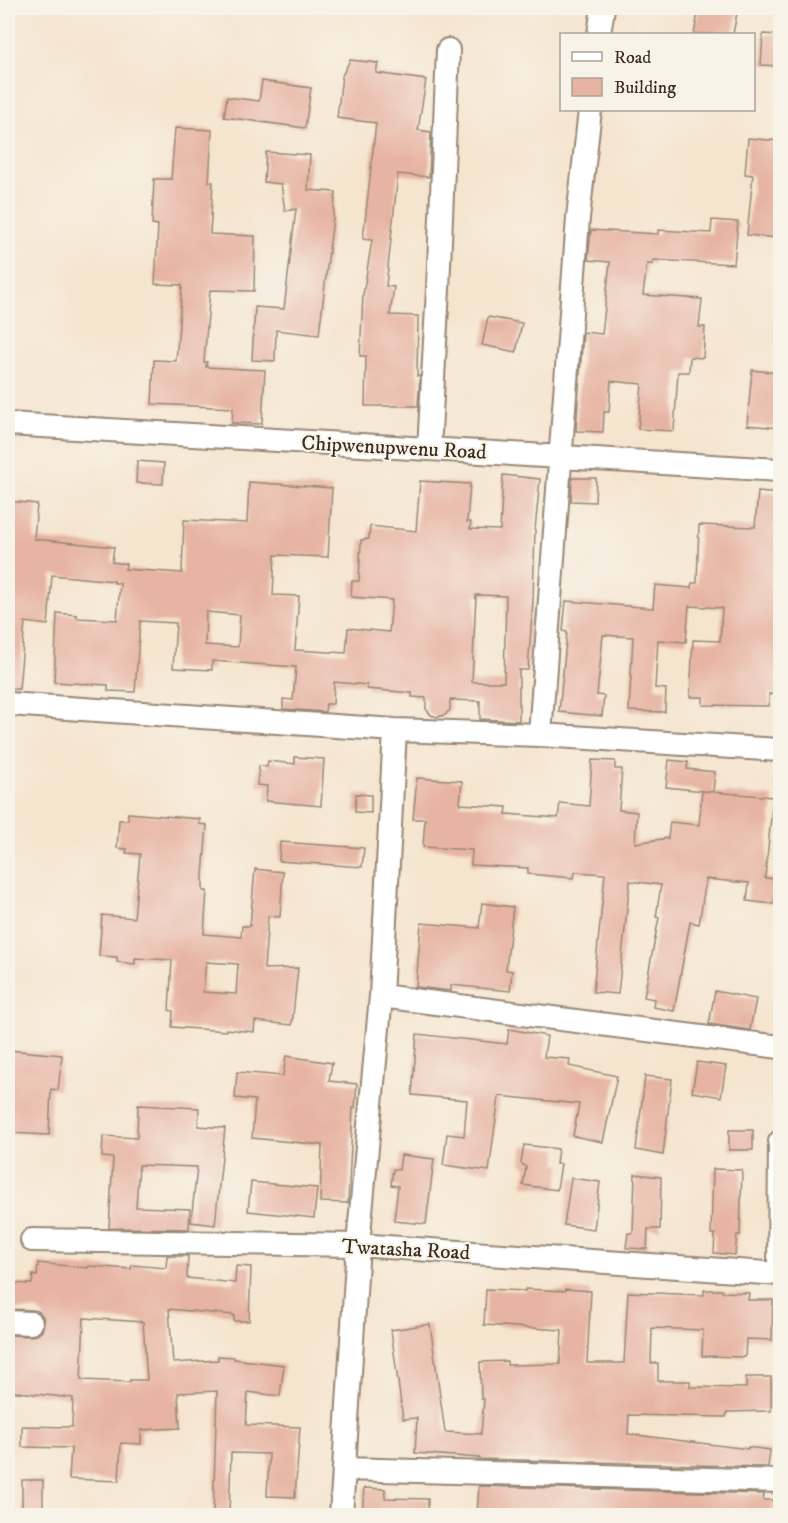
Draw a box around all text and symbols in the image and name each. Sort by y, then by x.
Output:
legend [560,33,755,111]
text: Road [614,47,651,69]
text: Building [614,77,676,99]
street label: Chipwenupwenu Road [301,430,488,466]
street label: Twatasha Road [341,1234,471,1266]

